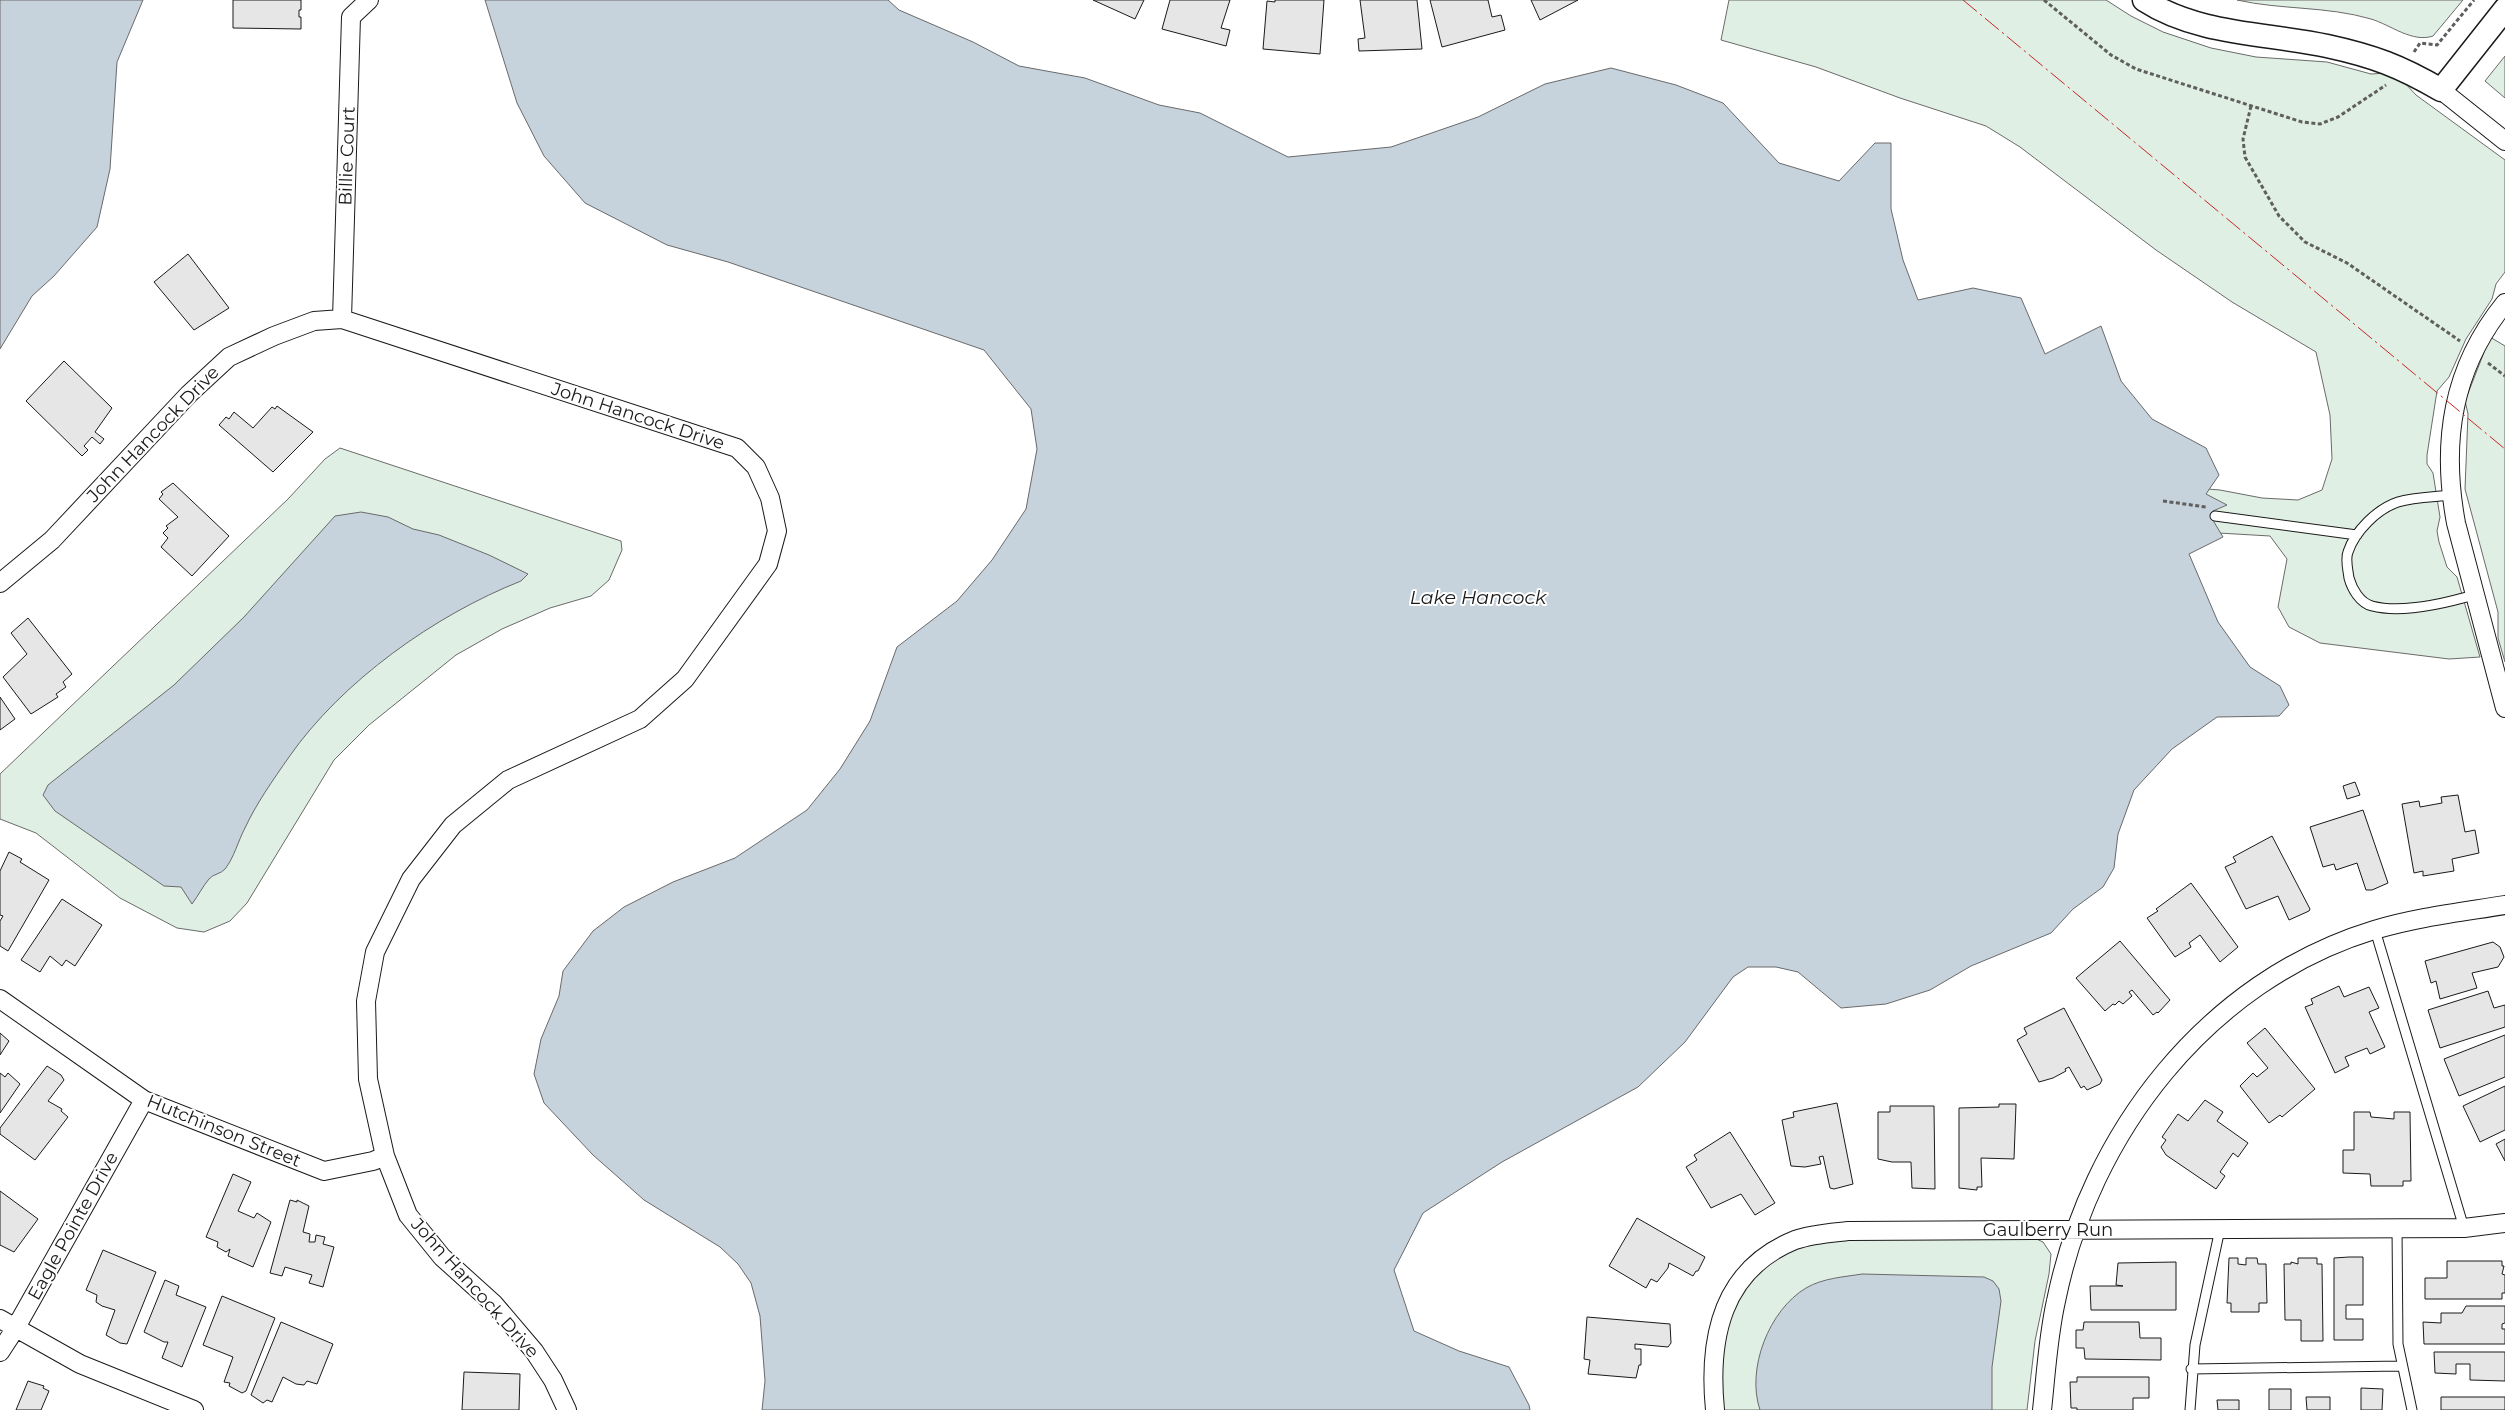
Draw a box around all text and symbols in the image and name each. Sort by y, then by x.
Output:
street label: Billie Court [334,106,360,206]
street label: John Hancock Drive [82,361,224,507]
street label: John Hancock Drive [548,377,727,454]
water label: Lake Hancock [1410,586,1547,609]
street label: Hutchinson Street [144,1090,304,1172]
street label: Eagle Pointe Drive [23,1148,123,1304]
street label: John Hancock Drive [406,1213,544,1363]
street label: Gaulberry Run [1983,1219,2113,1241]

